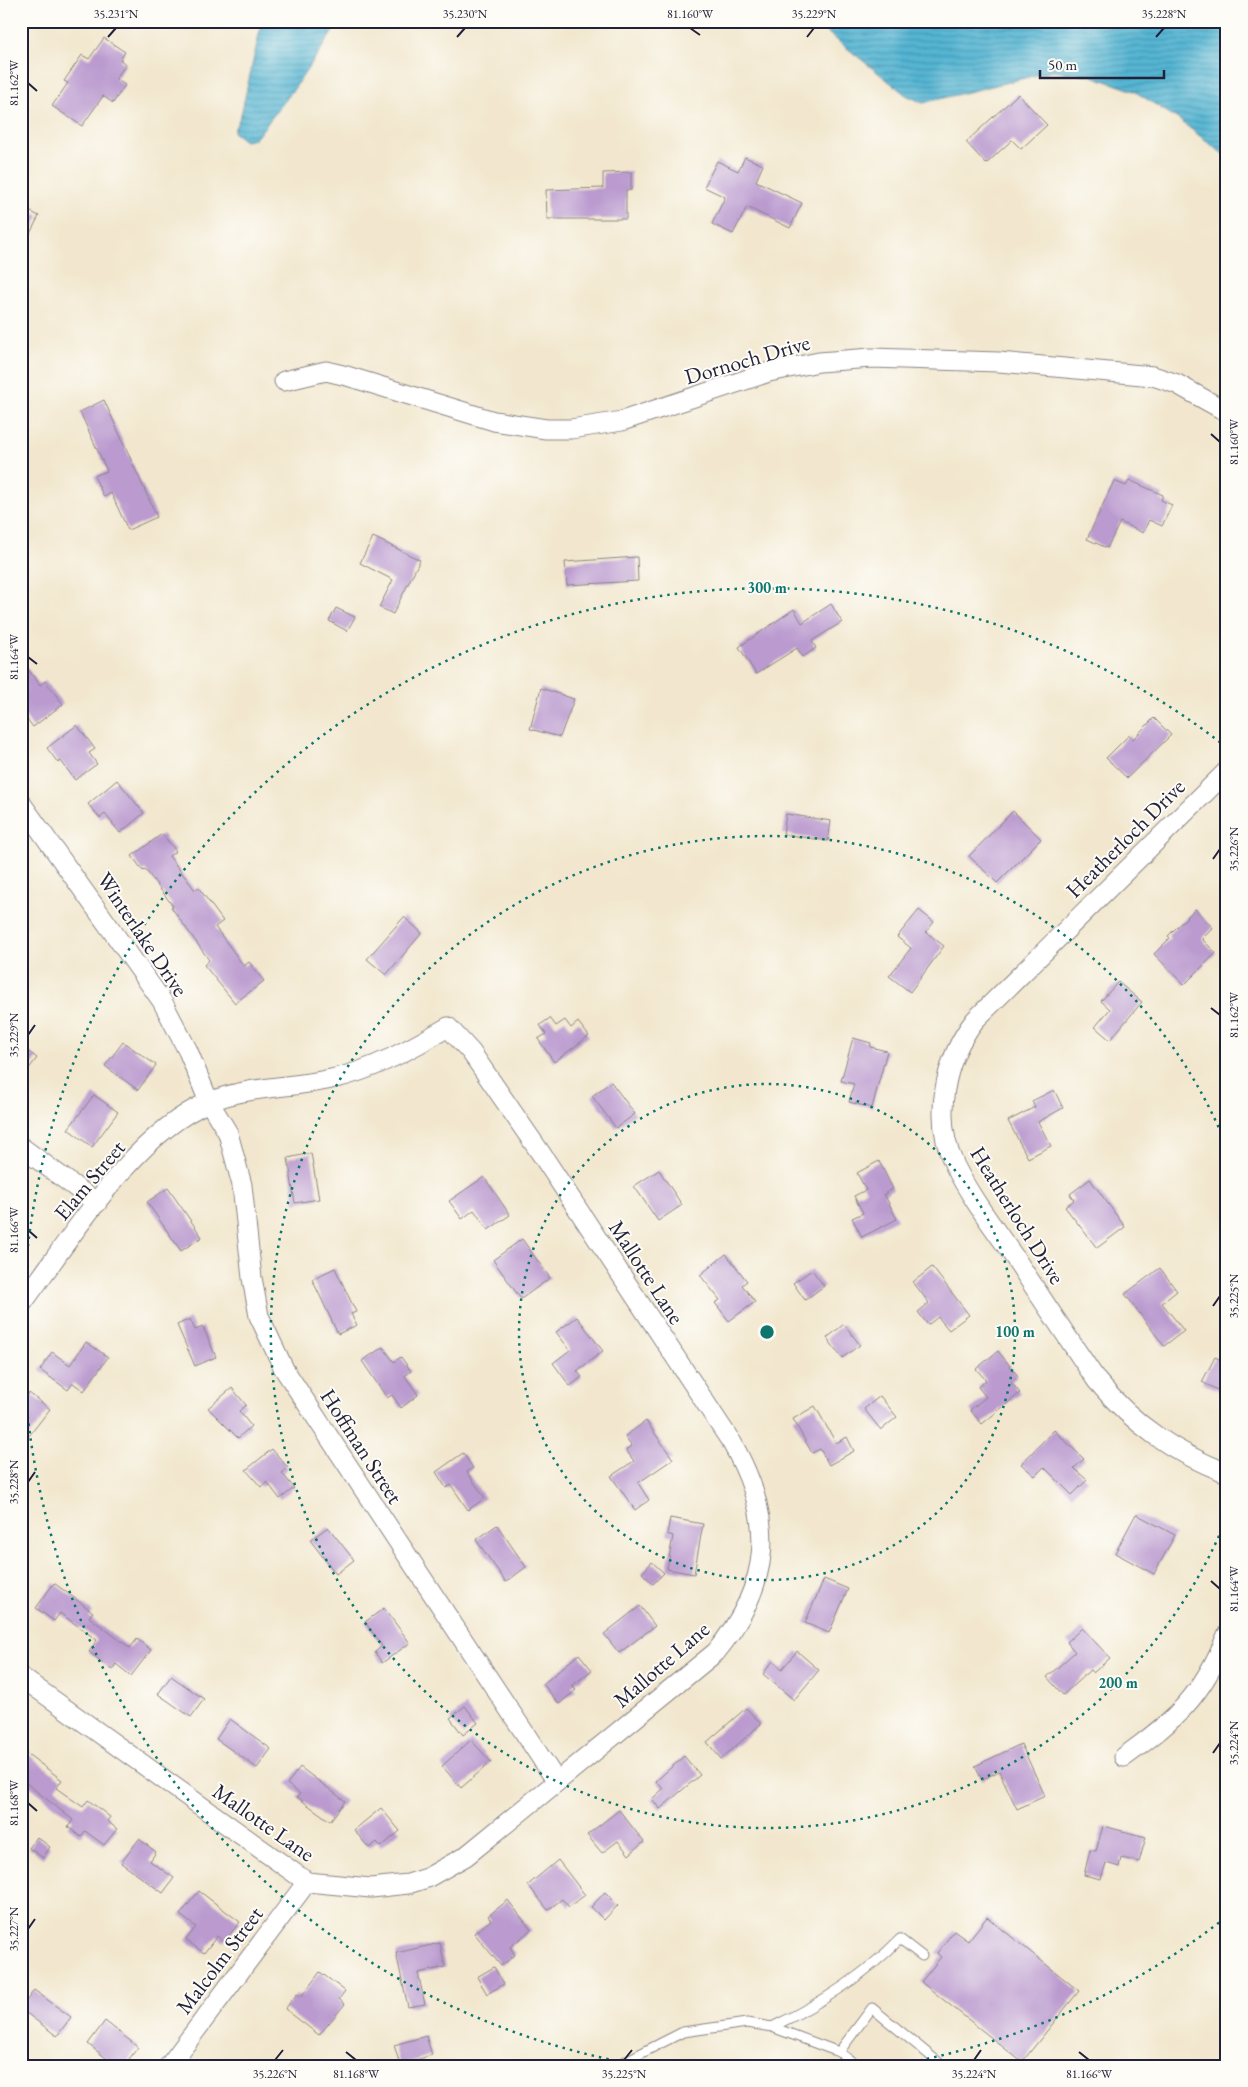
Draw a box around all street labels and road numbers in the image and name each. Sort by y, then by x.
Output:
street label: Dornoch Drive [681,328,814,391]
street label: Heatherloch Drive [1060,772,1191,904]
street label: Winterlake Drive [90,867,195,1002]
street label: Elam Street [47,1134,132,1227]
street label: Heatherloch Drive [964,1141,1072,1290]
street label: Mallotte Lane [602,1215,691,1330]
street label: Hoffman Street [314,1383,410,1509]
street label: Mallotte Lane [607,1614,716,1714]
street label: Mallotte Lane [207,1777,321,1868]
street label: Malcolm Street [169,1901,269,2020]

